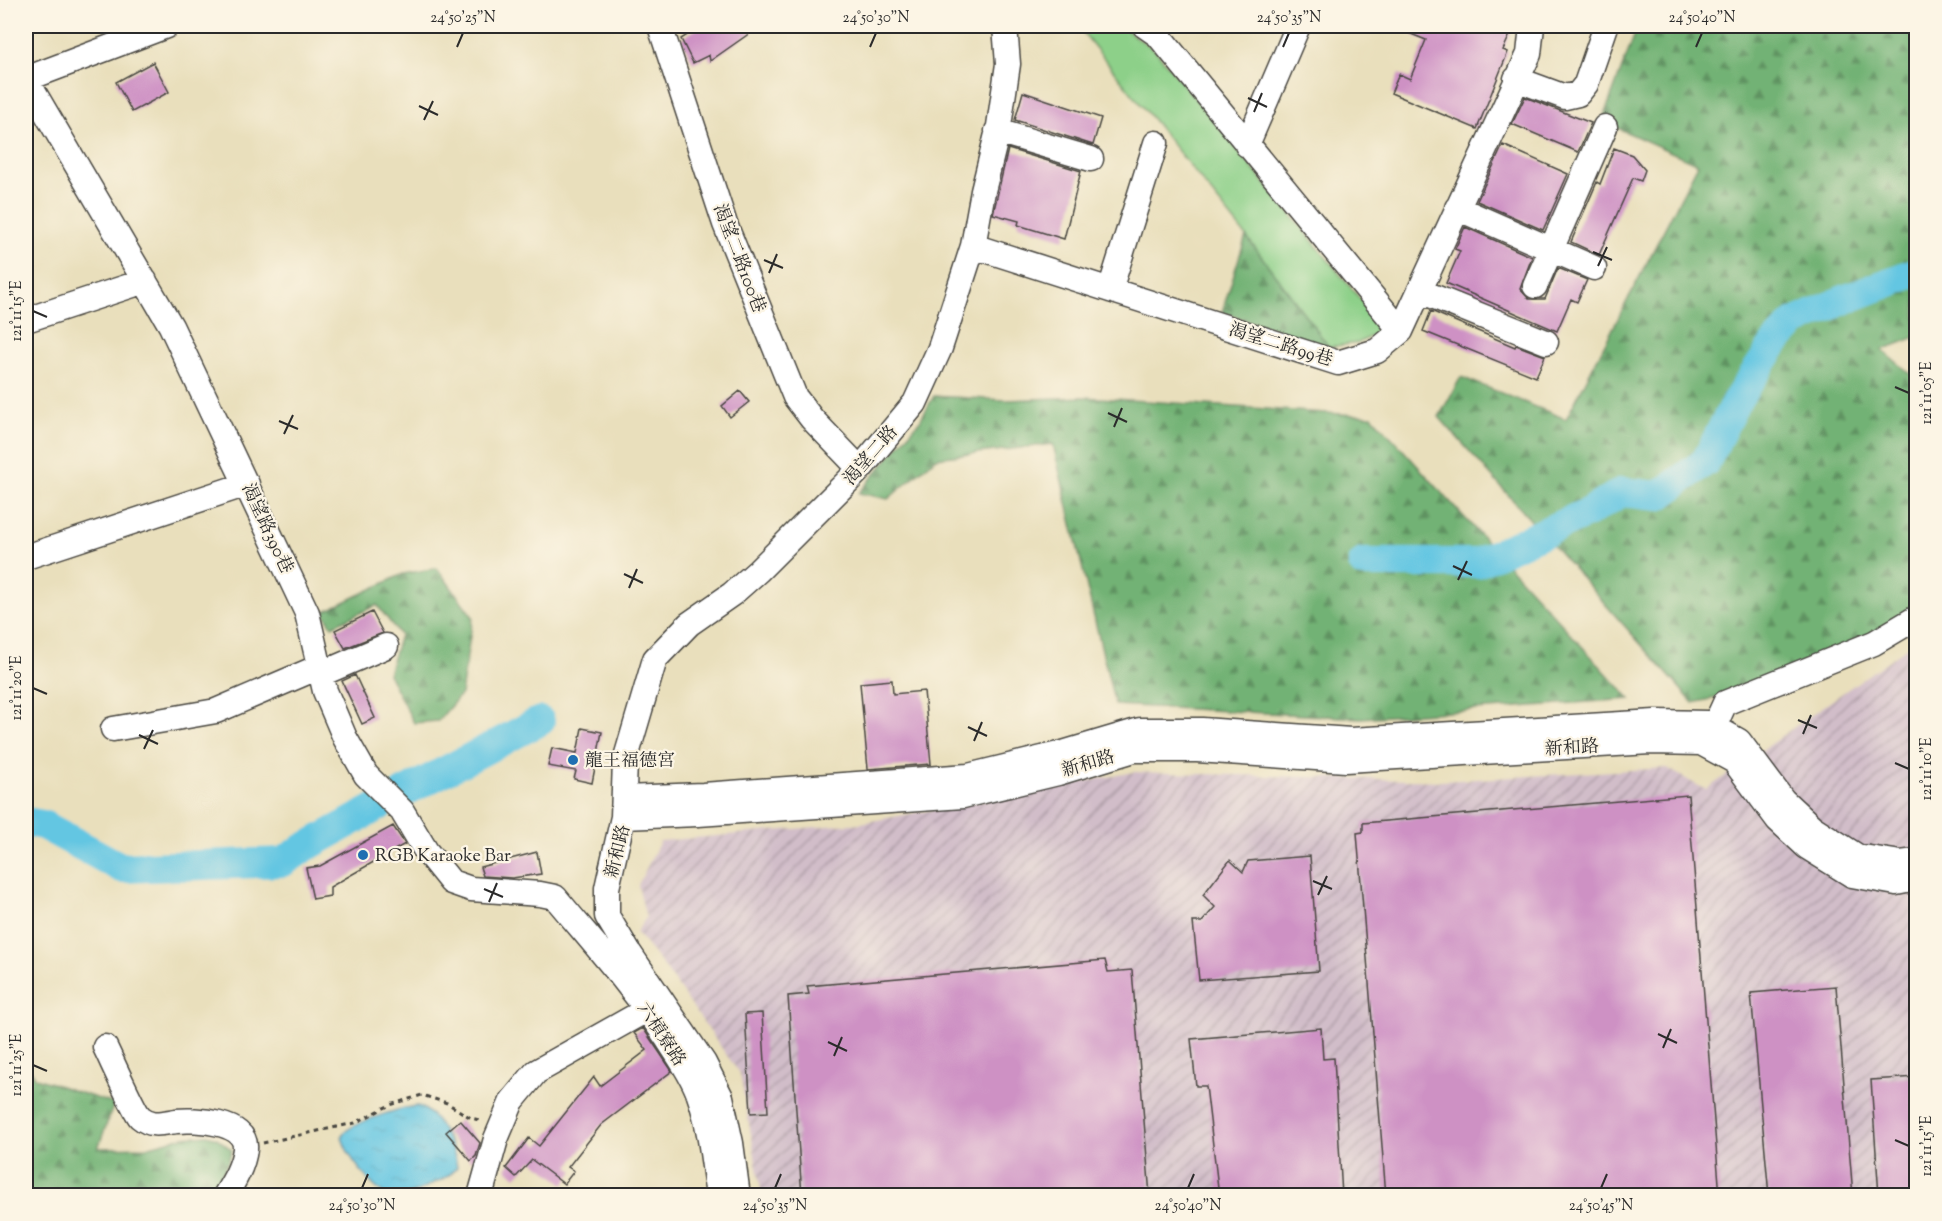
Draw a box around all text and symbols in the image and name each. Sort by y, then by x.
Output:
text: 24°50'25"N [430,8,496,29]
text: 24°50'30"N [843,8,909,29]
text: 24°50'35"N [1257,8,1321,29]
text: 24°50'40"N [1669,8,1735,29]
street label: 渴望二路100巷 [705,200,771,317]
text: 121°11'15"E [7,281,28,342]
street label: 渴望二路99巷 [1225,318,1336,374]
text: 121°11'05"E [1917,362,1938,424]
street label: 渴望二路 [838,421,905,492]
street label: 渴望路390巷 [234,479,299,578]
text: 121°11'20"E [7,655,28,721]
street label: 新和路 [1544,735,1600,763]
text: 121°11'10"E [1917,737,1938,801]
street label: 新和路 [1059,745,1118,785]
place label: 龍王福德宮 [585,749,675,775]
marker: 龍王福德宮 [566,753,580,767]
street label: 新和路 [600,822,638,881]
place label: RGB Karaoke Bar [375,844,511,870]
marker: RGB Karaoke Bar [356,848,370,862]
street label: 六槓寮路 [630,998,691,1072]
text: 121°11'25"E [7,1034,28,1096]
text: 121°11'15"E [1917,1116,1938,1177]
text: 24°50'30"N [329,1196,395,1217]
text: 24°50'35"N [743,1196,807,1217]
text: 24°50'40"N [1155,1196,1221,1217]
text: 24°50'45"N [1569,1196,1633,1217]

